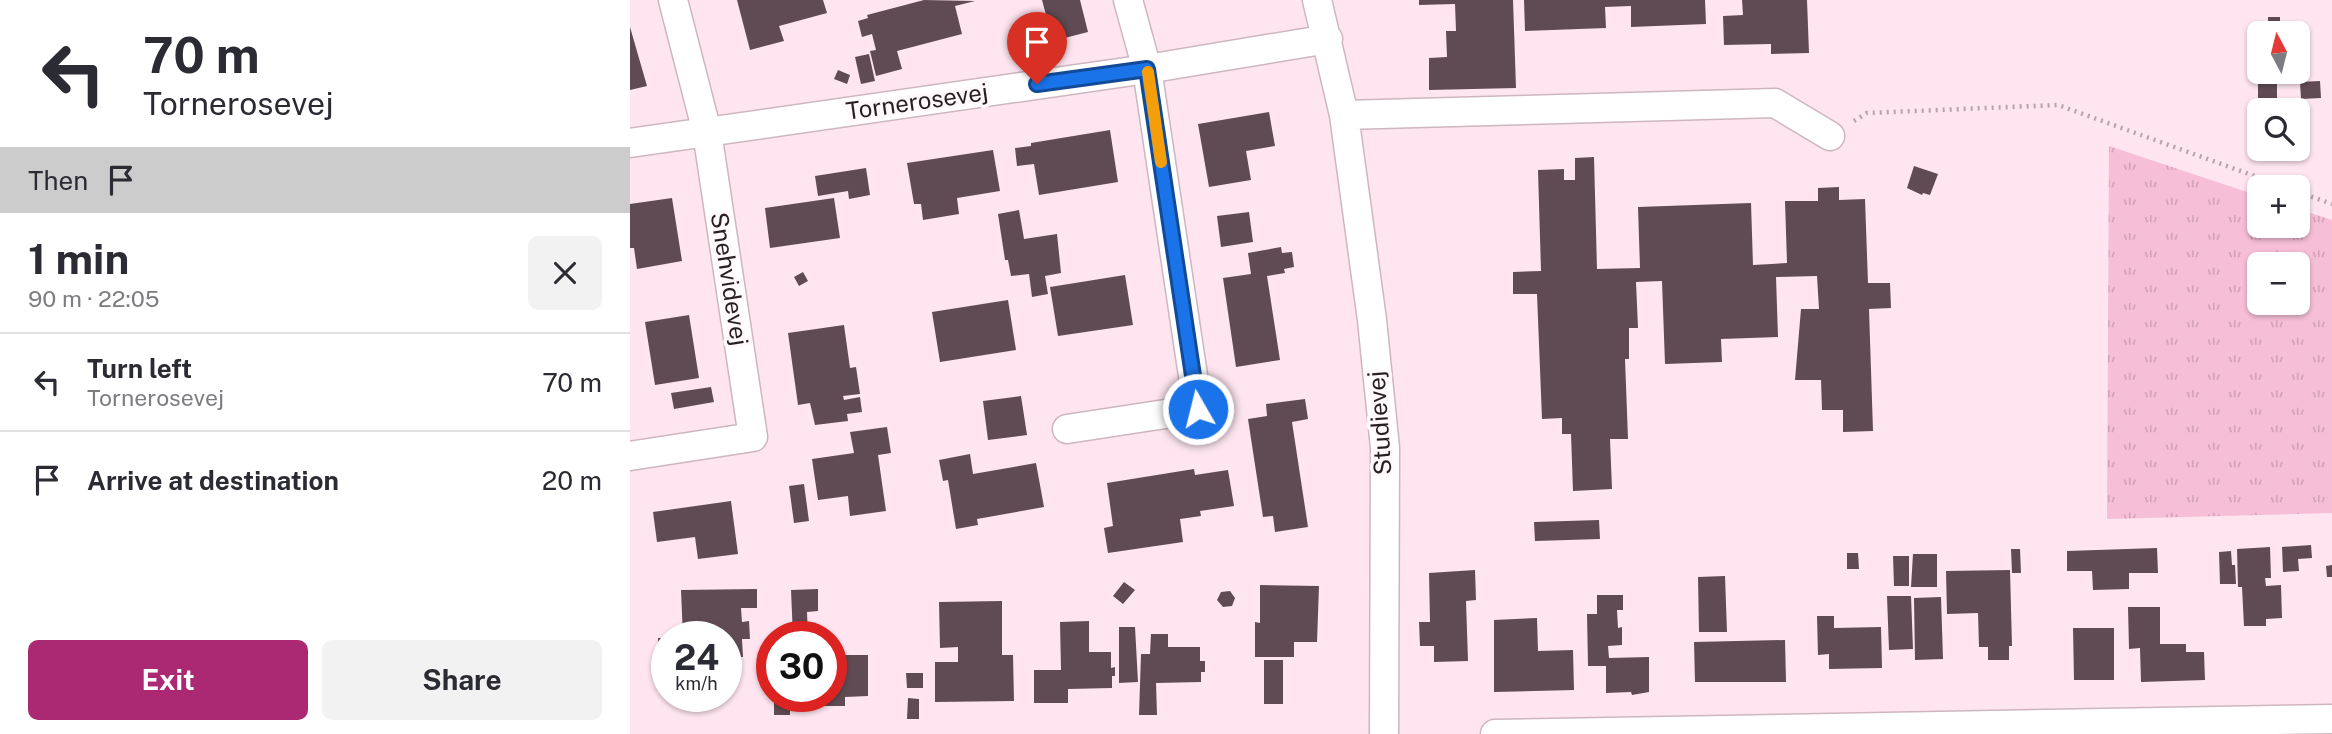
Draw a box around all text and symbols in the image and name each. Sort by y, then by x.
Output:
pin [1007,12.0,1067,84]
north arrow [2247,21,2310,84]
map controls [2247,21,2310,315]
icon: arrive [1018,23,1056,61]
text: 70 m [143,26,260,84]
icon: left [28,28,119,119]
street label: Tornerosevej [844,77,990,125]
text: Tornerosevej [143,85,334,122]
button: search [2247,98,2310,161]
icon: arrive [102,161,140,199]
text: Then [28,165,88,196]
button: + [2247,175,2310,238]
street label: Snehvidevej [706,210,754,347]
text: 1 min [28,234,129,283]
button: close [528,236,602,310]
button: − [2247,252,2310,315]
text: 90 m · 22:05 [28,285,160,312]
text: Turn left [87,353,192,384]
icon: left [28,363,66,401]
text: 70 m [542,367,602,398]
street label: Studievej [1361,370,1397,476]
position arrow [1161,372,1235,446]
text: Tornerosevej [87,384,224,411]
icon: arrive [28,461,66,499]
text: Arrive at destination [87,465,339,496]
text: 20 m [542,465,602,496]
speed limit sign: 30 [756,621,847,712]
text: 24 [674,637,719,678]
button: Exit [28,640,308,720]
button: Share [322,640,602,720]
text: km/h [675,673,718,694]

